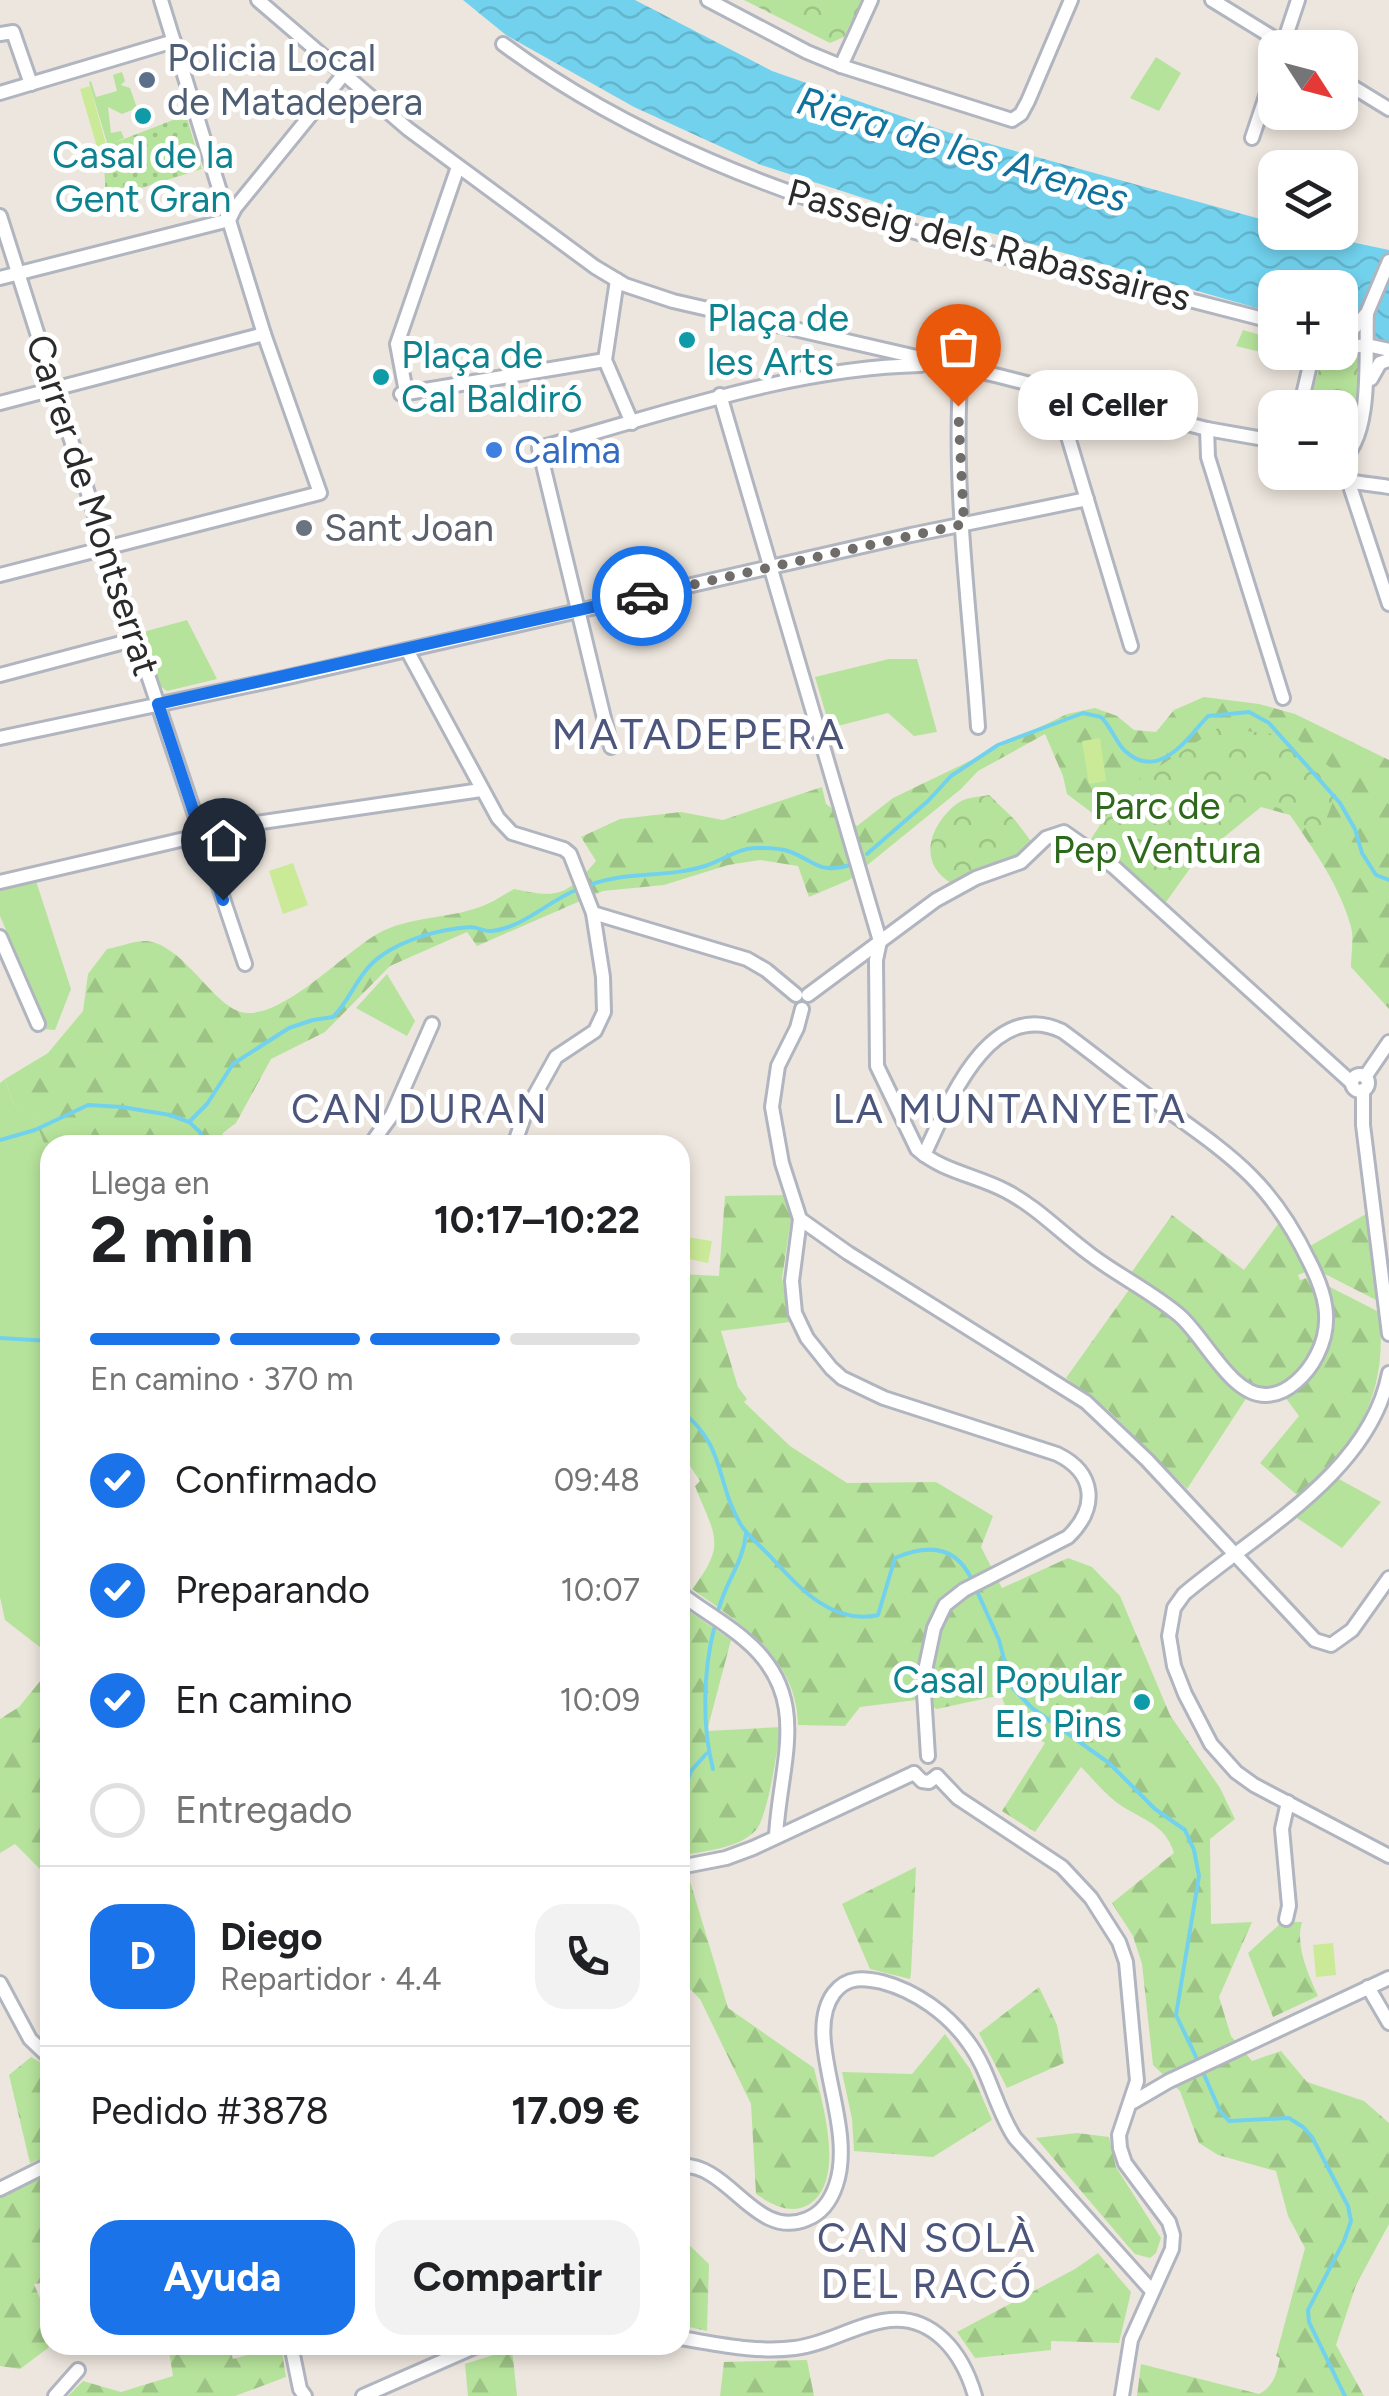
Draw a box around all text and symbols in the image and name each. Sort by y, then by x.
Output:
north arrow [1258,30,1358,130]
map controls [1258,30,1358,490]
place label: Policia Local de Matadepera [167,35,423,125]
marker: Policia Local de Matadepera [136,69,158,91]
water label: Riera de les Arenes [792,76,1135,222]
marker: Casal de la Gent Gran [132,105,154,127]
place label: Casal de la Gent Gran [52,132,234,222]
button: layers [1258,150,1358,250]
street label: Passeig dels Rabassaires [782,169,1196,321]
button: + [1258,270,1358,370]
place label: Plaça de les Arts [707,295,849,385]
pin [916,304,1001,407]
icon: bag [931,319,986,374]
street label: Carrer de Montserrat [16,329,170,681]
marker: Plaça de les Arts [676,329,698,351]
place label: Plaça de Cal Baldiró [401,332,582,422]
marker: Plaça de Cal Baldiró [370,366,392,388]
callout: el Celler [1018,371,1198,441]
text: el Celler [1048,386,1168,424]
button: − [1258,390,1358,490]
place label: Calma [514,427,621,473]
marker: Calma [483,439,505,461]
place label: Sant Joan [324,505,494,551]
marker: Sant Joan [293,517,315,539]
courier [592,546,692,646]
icon: car [615,569,670,624]
district label: MATADEPERA [552,709,846,760]
park label: Parc de Pep Ventura [1053,783,1261,873]
pin [181,798,266,901]
icon: home [196,813,251,868]
district label: CAN DURAN [291,1085,549,1133]
district label: LA MUNTANYETA [833,1085,1188,1133]
text: Llega en [90,1164,210,1202]
text: 10:17–10:22 [434,1197,640,1243]
text: 2 min [90,1200,254,1278]
text: En camino · 370 m [90,1360,354,1398]
icon: check [90,1453,145,1508]
text: Confirmado [175,1457,377,1503]
text: 09:48 [554,1461,640,1499]
icon: check [90,1563,145,1618]
text: Preparando [175,1567,370,1613]
text: 10:07 [560,1571,640,1609]
place label: Casal Popular Els Pins [892,1657,1122,1747]
icon: check [90,1673,145,1728]
text: En camino [175,1677,352,1723]
text: 10:09 [560,1681,640,1719]
marker: Casal Popular Els Pins [1131,1691,1153,1713]
text: Entregado [175,1787,353,1833]
button: phone [535,1904,640,2009]
text: Diego [220,1914,323,1960]
text: D [129,1933,156,1979]
text: Repartidor · 4.4 [220,1960,442,1998]
text: Pedido #3878 [90,2088,329,2134]
text: 17.09 € [511,2088,640,2134]
district label: CAN SOLÀ DEL RACÓ [817,2214,1037,2308]
button: Ayuda [90,2220,355,2335]
button: Compartir [375,2220,640,2335]

